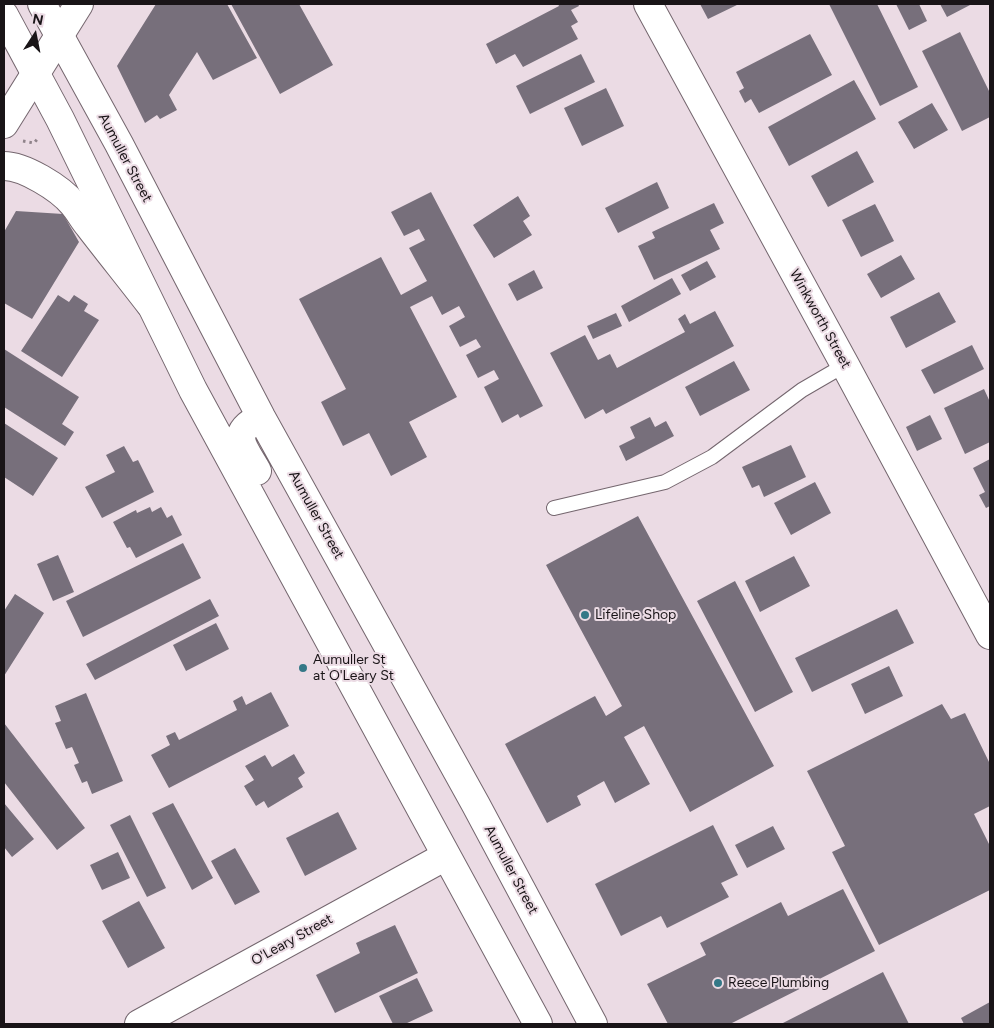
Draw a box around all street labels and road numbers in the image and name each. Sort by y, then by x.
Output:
street label: Aumuller Street [95,111,155,205]
street label: Winkworth Street [786,267,854,371]
street label: Aumuller Street [285,468,347,562]
street label: Aumuller Street [481,823,541,917]
street label: O'Leary Street [248,911,336,969]

